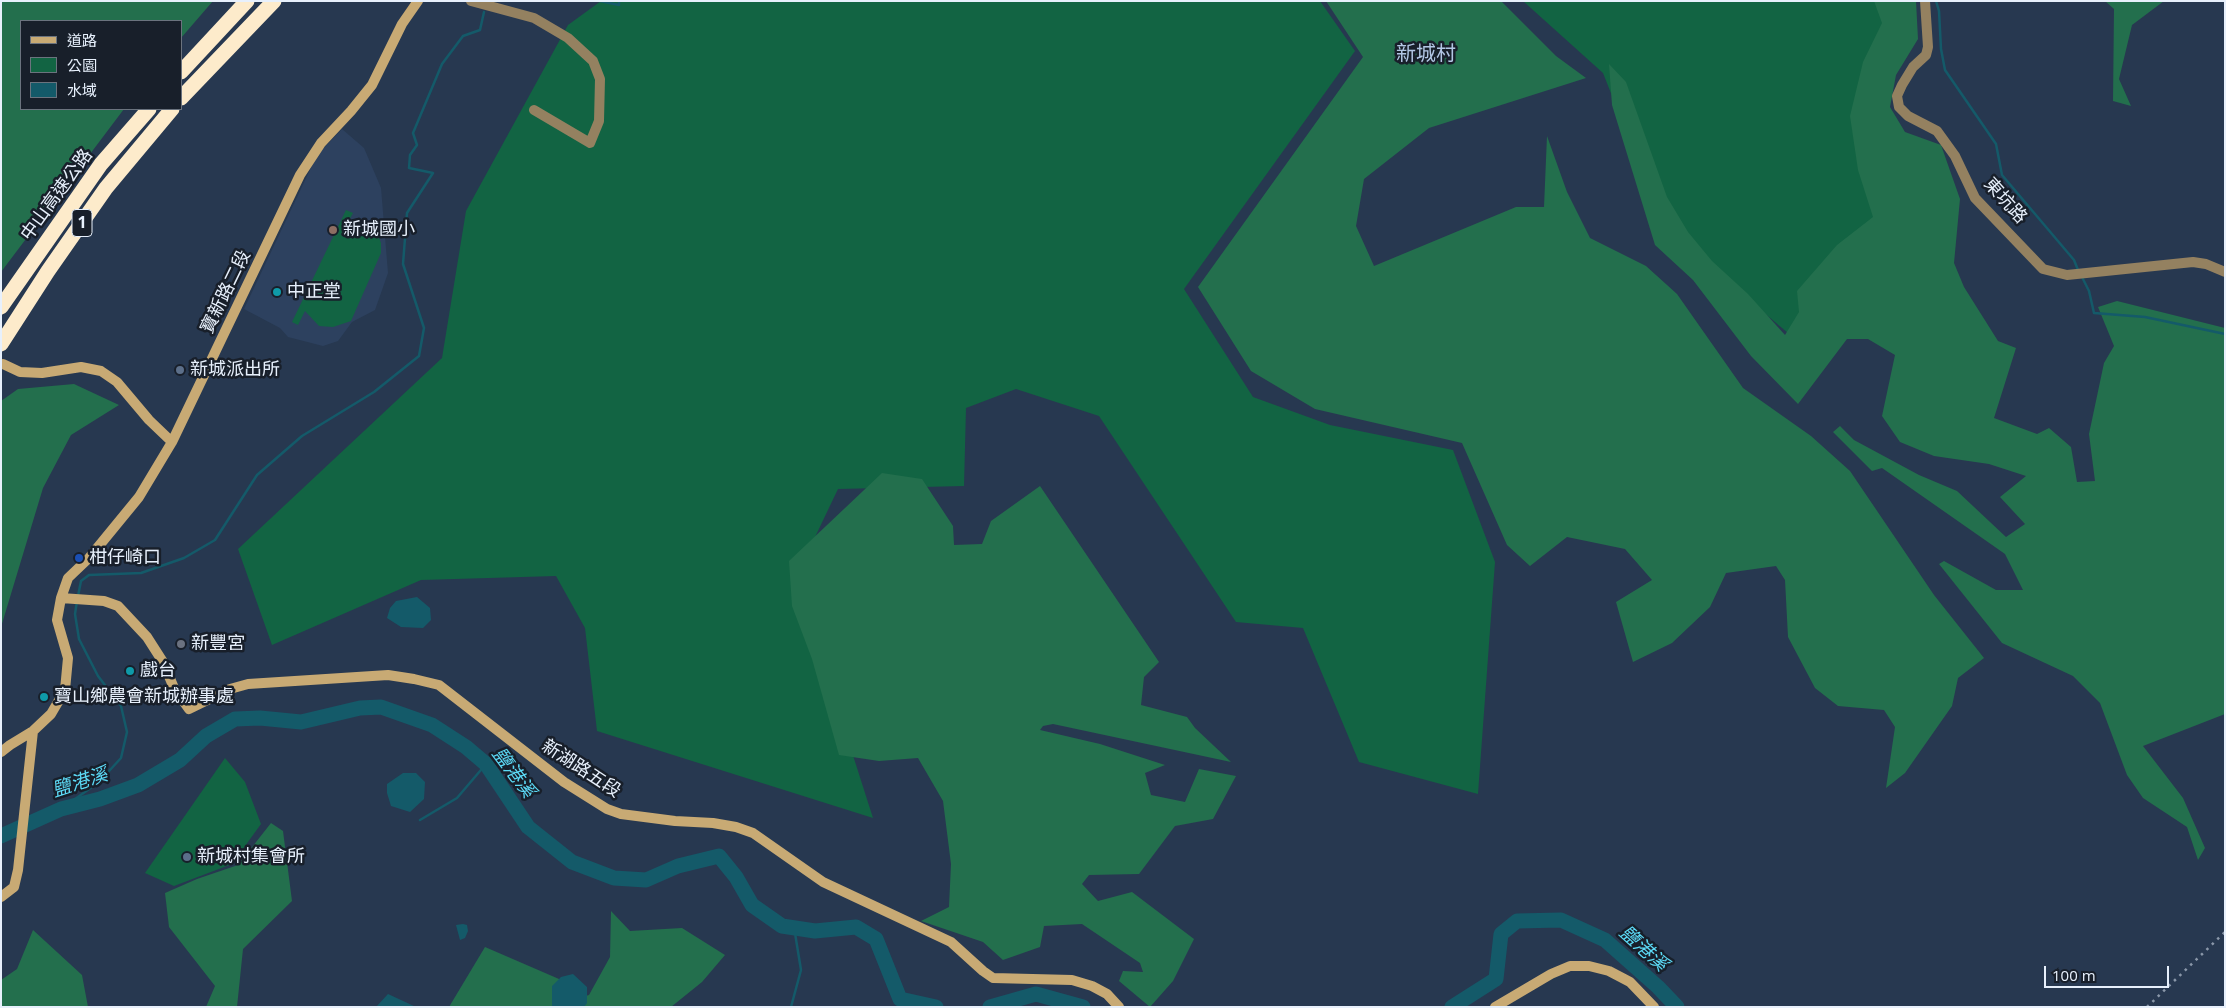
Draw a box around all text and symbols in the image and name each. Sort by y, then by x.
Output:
legend [20,20,182,110]
text: 道路 [67,30,97,50]
district label: 新城村 [1396,42,1456,66]
text: 公園 [67,55,97,75]
text: 水域 [67,80,97,100]
street label: 中山高速公路 [17,145,97,245]
street label: 東坑路 [1979,174,2031,228]
road number: 1 [72,210,92,237]
place label: 新城國小 [343,219,415,241]
marker: 新城國小 [327,224,339,236]
street label: 寶新路二段 [197,247,255,337]
place label: 中正堂 [287,281,341,303]
marker: 中正堂 [271,286,283,298]
place label: 新城派出所 [190,359,280,381]
marker: 新城派出所 [174,364,186,376]
place label: 柑仔崎口 [89,547,161,569]
marker: 柑仔崎口 [73,552,85,564]
place label: 新豐宮 [191,633,245,655]
marker: 新豐宮 [175,638,187,650]
place label: 戲台 [140,660,176,682]
marker: 戲台 [124,665,136,677]
place label: 寶山鄉農會新城辦事處 [54,686,234,708]
marker: 寶山鄉農會新城辦事處 [38,691,50,703]
street label: 新湖路五段 [537,735,625,803]
water label: 鹽港溪 [487,743,539,803]
water label: 鹽港溪 [49,763,111,803]
place label: 新城村集會所 [197,846,305,868]
marker: 新城村集會所 [181,851,193,863]
water label: 鹽港溪 [1614,921,1672,977]
scale bar [2046,956,2171,988]
text: 100 m [2052,965,2096,985]

